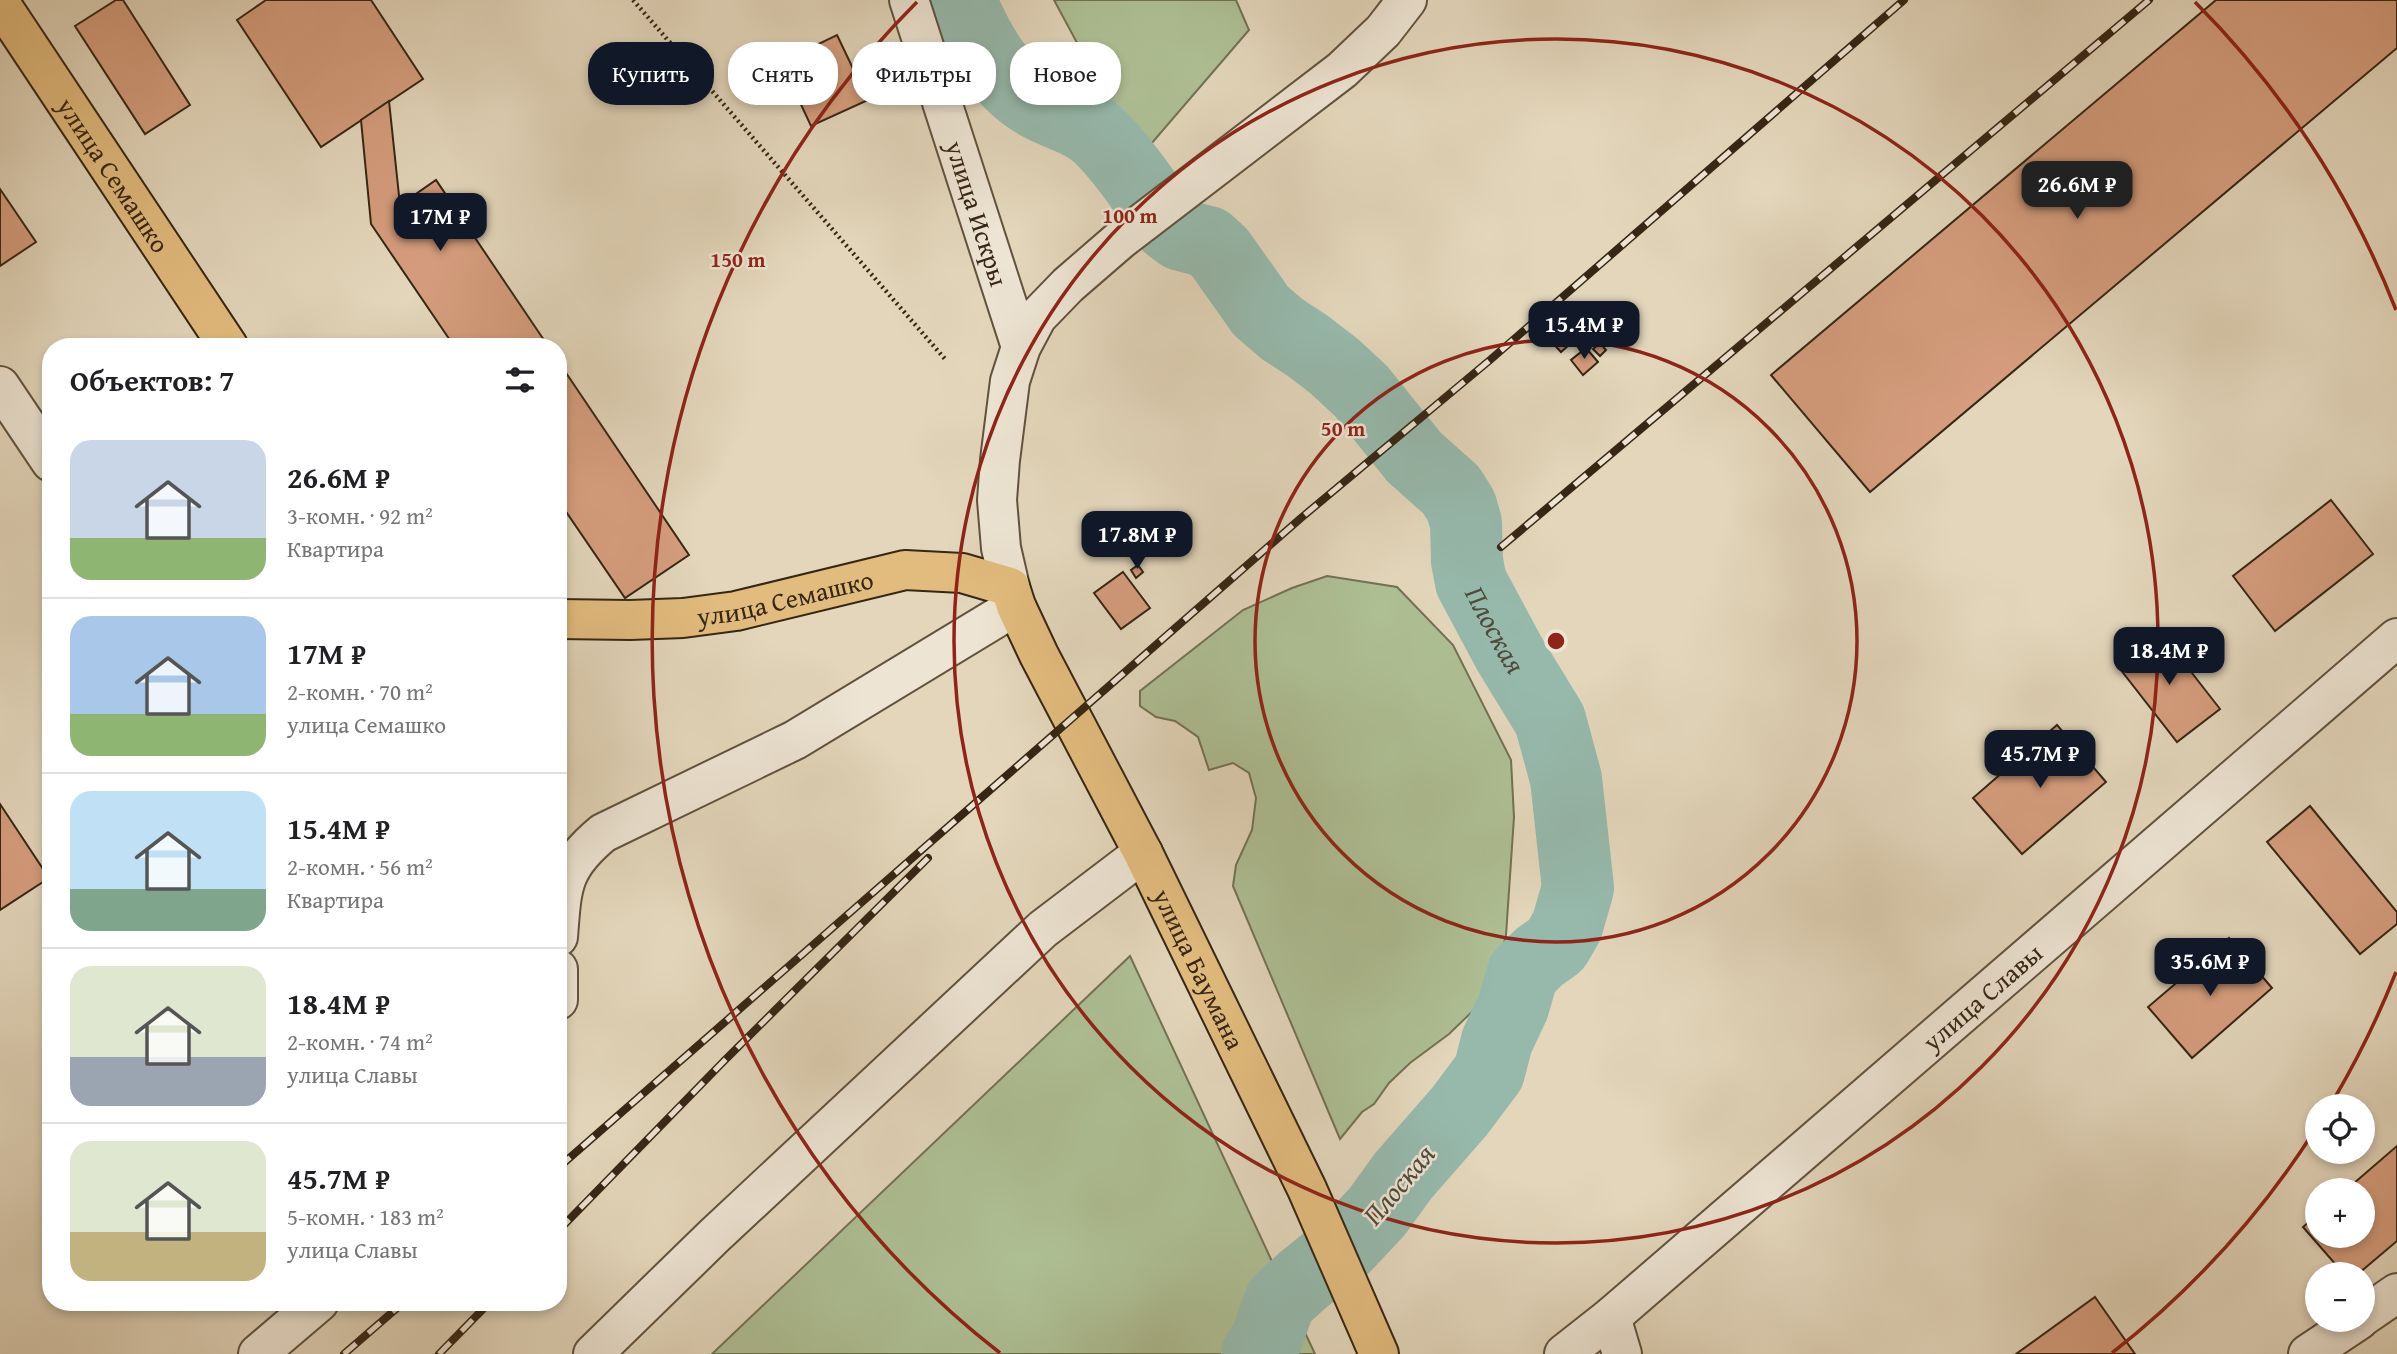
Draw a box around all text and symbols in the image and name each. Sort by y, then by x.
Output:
chip: Купить [588,42,714,105]
chip: Снять [728,42,838,105]
chip: Фильтры [852,42,996,105]
chip: Новое [1010,42,1121,105]
street label: улица Семашко [47,88,180,260]
street label: улица Искры [936,134,1020,291]
pin: 26.6M ₽ [2012,162,2142,221]
text: 26.6M ₽ [2037,167,2117,200]
pin: 17M ₽ [391,194,489,253]
text: 17M ₽ [410,199,470,232]
text: 100 m [1102,200,1158,231]
text: 150 m [710,244,766,275]
pin: 15.4M ₽ [1519,302,1649,361]
text: 15.4M ₽ [1544,307,1624,340]
text: Объектов: 7 [70,358,234,402]
icon: filters [501,361,539,399]
text: 50 m [1321,413,1365,444]
text: 26.6M ₽ [287,455,390,499]
icon: home [126,468,210,552]
text: 3-комн. · 92 m² [287,499,433,532]
pin: 17.8M ₽ [1072,512,1202,571]
text: 17.8M ₽ [1097,517,1177,550]
text: Квартира [287,532,384,565]
street label: улица Семашко [693,559,877,636]
water label: Плоская [1456,578,1537,681]
pin: 18.4M ₽ [2104,628,2234,687]
centre of rings [1544,629,1568,653]
text: 17M ₽ [287,631,366,675]
text: 18.4M ₽ [2129,633,2209,666]
icon: home [126,644,210,728]
text: 2-комн. · 70 m² [287,675,433,708]
text: улица Семашко [287,708,446,741]
pin: 45.7M ₽ [1975,730,2105,790]
text: 45.7M ₽ [2000,736,2080,769]
text: 15.4M ₽ [287,806,390,850]
icon: home [126,819,210,903]
text: 2-комн. · 56 m² [287,850,433,883]
street label: улица Баумана [1143,881,1256,1056]
text: Квартира [287,883,384,916]
street label: улица Славы [1913,934,2051,1060]
pin: 35.6M ₽ [2145,939,2275,998]
text: 35.6M ₽ [2170,944,2250,977]
text: 18.4M ₽ [287,981,390,1025]
icon: home [126,994,210,1078]
text: 2-комн. · 74 m² [287,1025,433,1058]
text: улица Славы [287,1058,418,1091]
map controls [2305,1094,2375,1332]
button: locate [2305,1094,2375,1164]
water label: Плоская [1352,1134,1444,1233]
text: 45.7M ₽ [287,1156,390,1200]
icon: home [126,1169,210,1253]
button: + [2305,1178,2375,1248]
text: 5-комн. · 183 m² [287,1200,444,1233]
text: улица Славы [287,1233,418,1266]
button: − [2305,1262,2375,1332]

